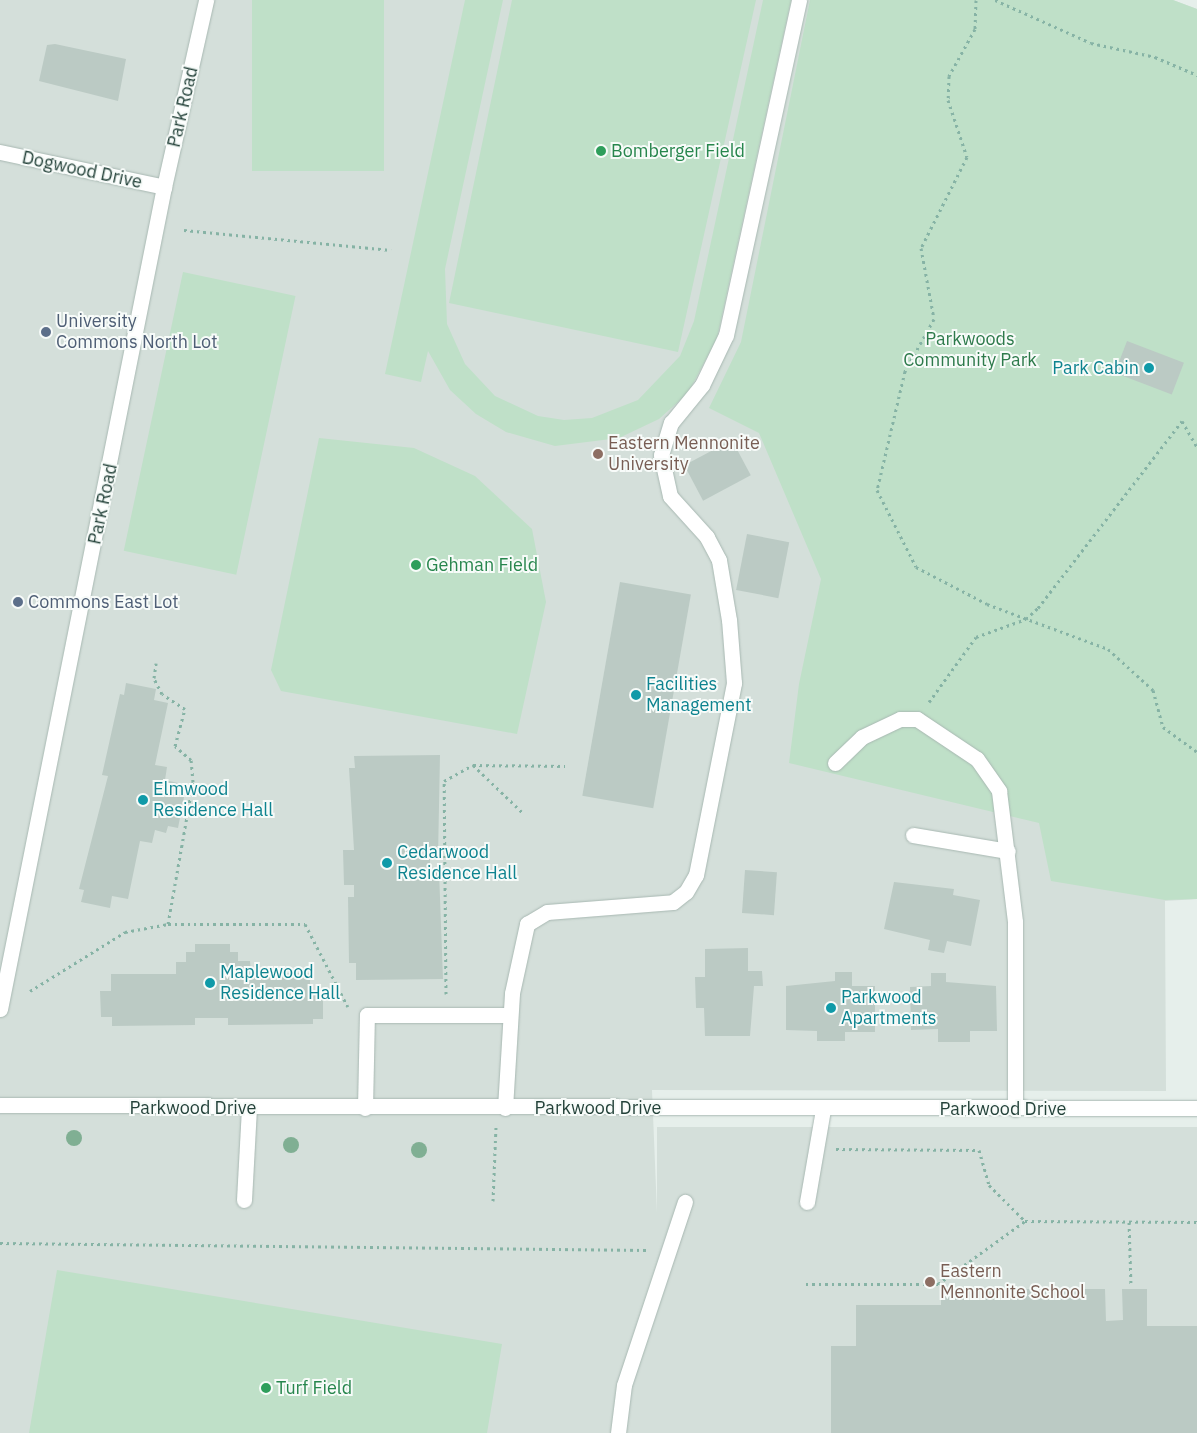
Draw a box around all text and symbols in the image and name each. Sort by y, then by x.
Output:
street label: Park Road [163,65,203,149]
place label: Bomberger Field [611,140,745,162]
marker: Bomberger Field [595,145,607,157]
street label: Dogwood Drive [20,147,144,193]
place label: University Commons North Lot [56,311,218,354]
marker: University Commons North Lot [40,326,52,338]
park label: Parkwoods Community Park [903,329,1037,372]
place label: Park Cabin [1052,357,1139,379]
marker: Park Cabin [1143,362,1155,374]
place label: Eastern Mennonite University [608,433,760,476]
marker: Eastern Mennonite University [592,448,604,460]
street label: Park Road [84,462,122,546]
place label: Gehman Field [426,554,538,576]
marker: Gehman Field [410,559,422,571]
place label: Commons East Lot [28,591,179,613]
marker: Commons East Lot [12,596,24,608]
place label: Facilities Management [646,674,751,716]
marker: Facilities Management [630,689,642,701]
place label: Elmwood Residence Hall [153,779,273,822]
marker: Elmwood Residence Hall [137,794,149,806]
place label: Cedarwood Residence Hall [397,842,517,884]
marker: Cedarwood Residence Hall [381,857,393,869]
place label: Maplewood Residence Hall [220,962,340,1004]
marker: Maplewood Residence Hall [204,977,216,989]
place label: Parkwood Apartments [841,987,936,1030]
marker: Parkwood Apartments [825,1002,837,1014]
street label: Parkwood Drive [130,1097,256,1119]
street label: Parkwood Drive [535,1097,661,1119]
street label: Parkwood Drive [940,1098,1066,1120]
place label: Eastern Mennonite School [940,1261,1085,1304]
marker: Eastern Mennonite School [924,1276,936,1288]
place label: Turf Field [276,1377,352,1399]
marker: Turf Field [260,1382,272,1394]

